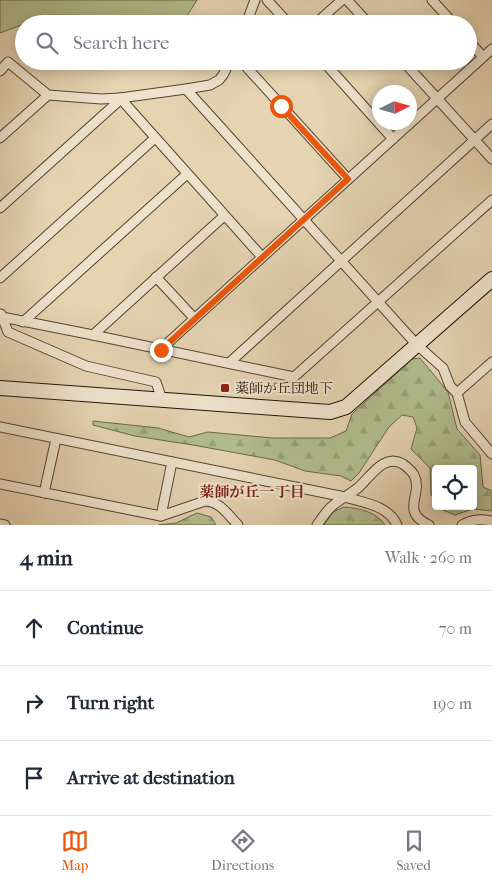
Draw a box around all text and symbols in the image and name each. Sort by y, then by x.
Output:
search box [15,15,477,70]
icon: search [33,29,61,57]
text: Search here [73,32,169,54]
north arrow [372,85,417,130]
route start [270,95,293,118]
route end [150,339,173,362]
place label: 薬師が丘団地下 [235,380,333,397]
marker: 薬師が丘団地下 [219,382,231,394]
map controls [432,465,477,510]
button: locate [432,465,477,510]
district label: 薬師が丘一丁目 [199,483,305,501]
text: 4 min [20,546,73,570]
text: Walk · 260 m [385,548,472,567]
icon: ahead [20,614,48,642]
text: Continue [67,617,143,639]
text: 70 m [439,619,472,638]
icon: right [20,689,48,717]
text: Turn right [67,692,154,714]
text: 190 m [432,694,472,713]
icon: arrive [20,764,48,792]
text: Arrive at destination [67,767,235,789]
tab: Map [61,827,89,874]
tab: Directions [211,827,274,874]
tab: Saved [396,827,431,874]

